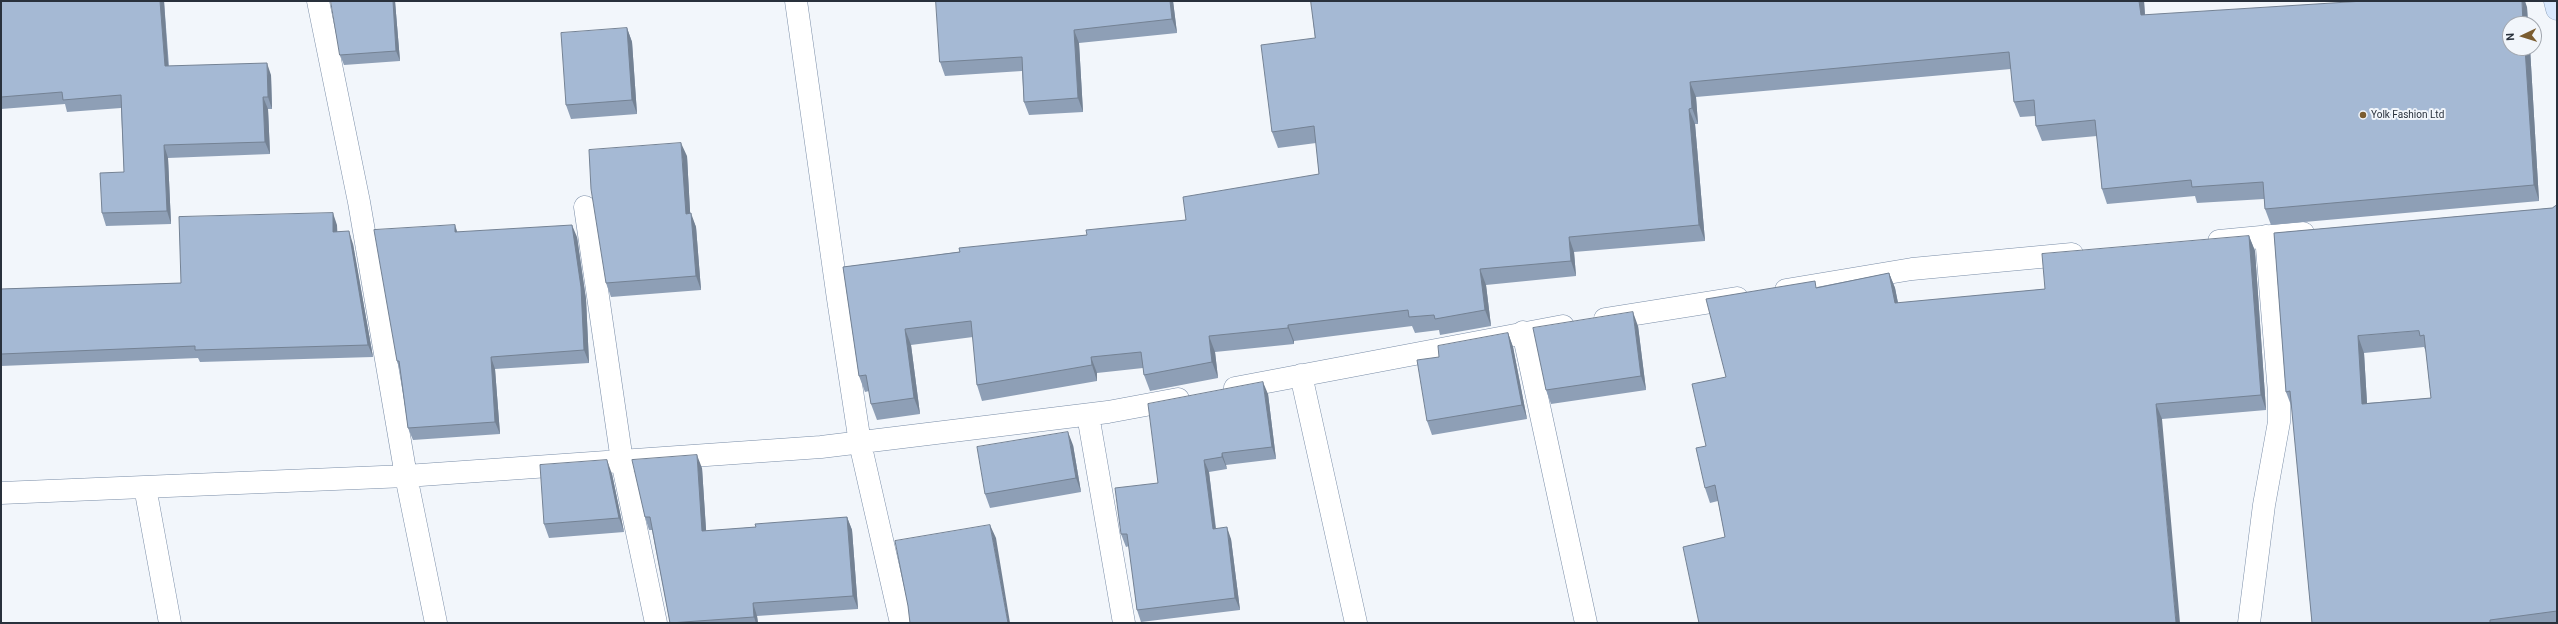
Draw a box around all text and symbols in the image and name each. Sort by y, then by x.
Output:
north arrow [2502,16,2542,56]
text: N [2504,32,2517,41]
place label: Yolk Fashion Ltd [2371,109,2444,121]
marker: Yolk Fashion Ltd [2358,110,2368,120]

